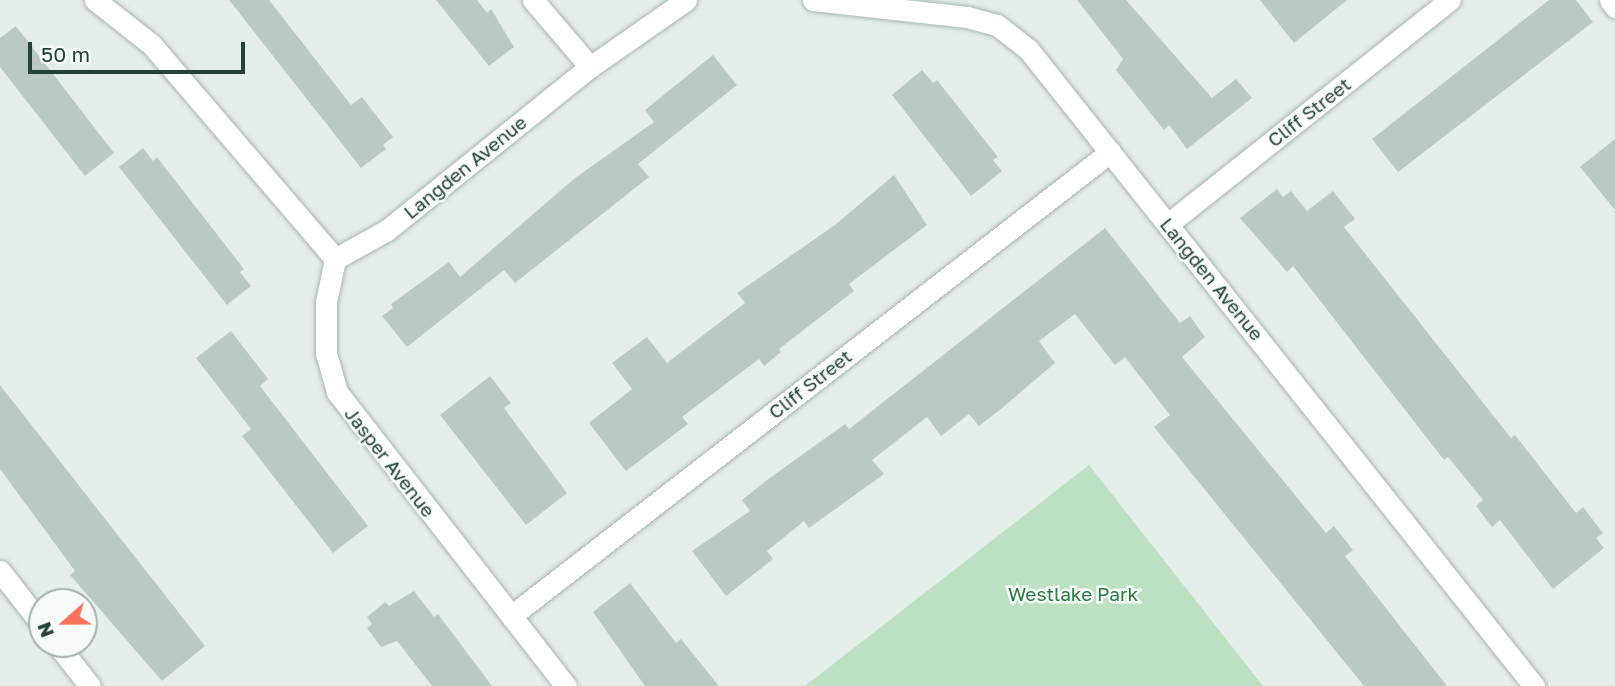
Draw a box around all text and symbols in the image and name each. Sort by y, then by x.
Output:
scale bar [32,28,248,72]
text: 50 m [41,41,90,67]
street label: Cliff Street [1263,72,1355,152]
street label: Langden Avenue [399,111,531,223]
street label: Langden Avenue [1156,213,1268,345]
street label: Cliff Street [764,344,856,424]
street label: Jasper Avenue [340,402,440,522]
park label: Westlake Park [1008,583,1138,605]
north arrow [28,588,98,658]
text: N [31,619,58,641]

